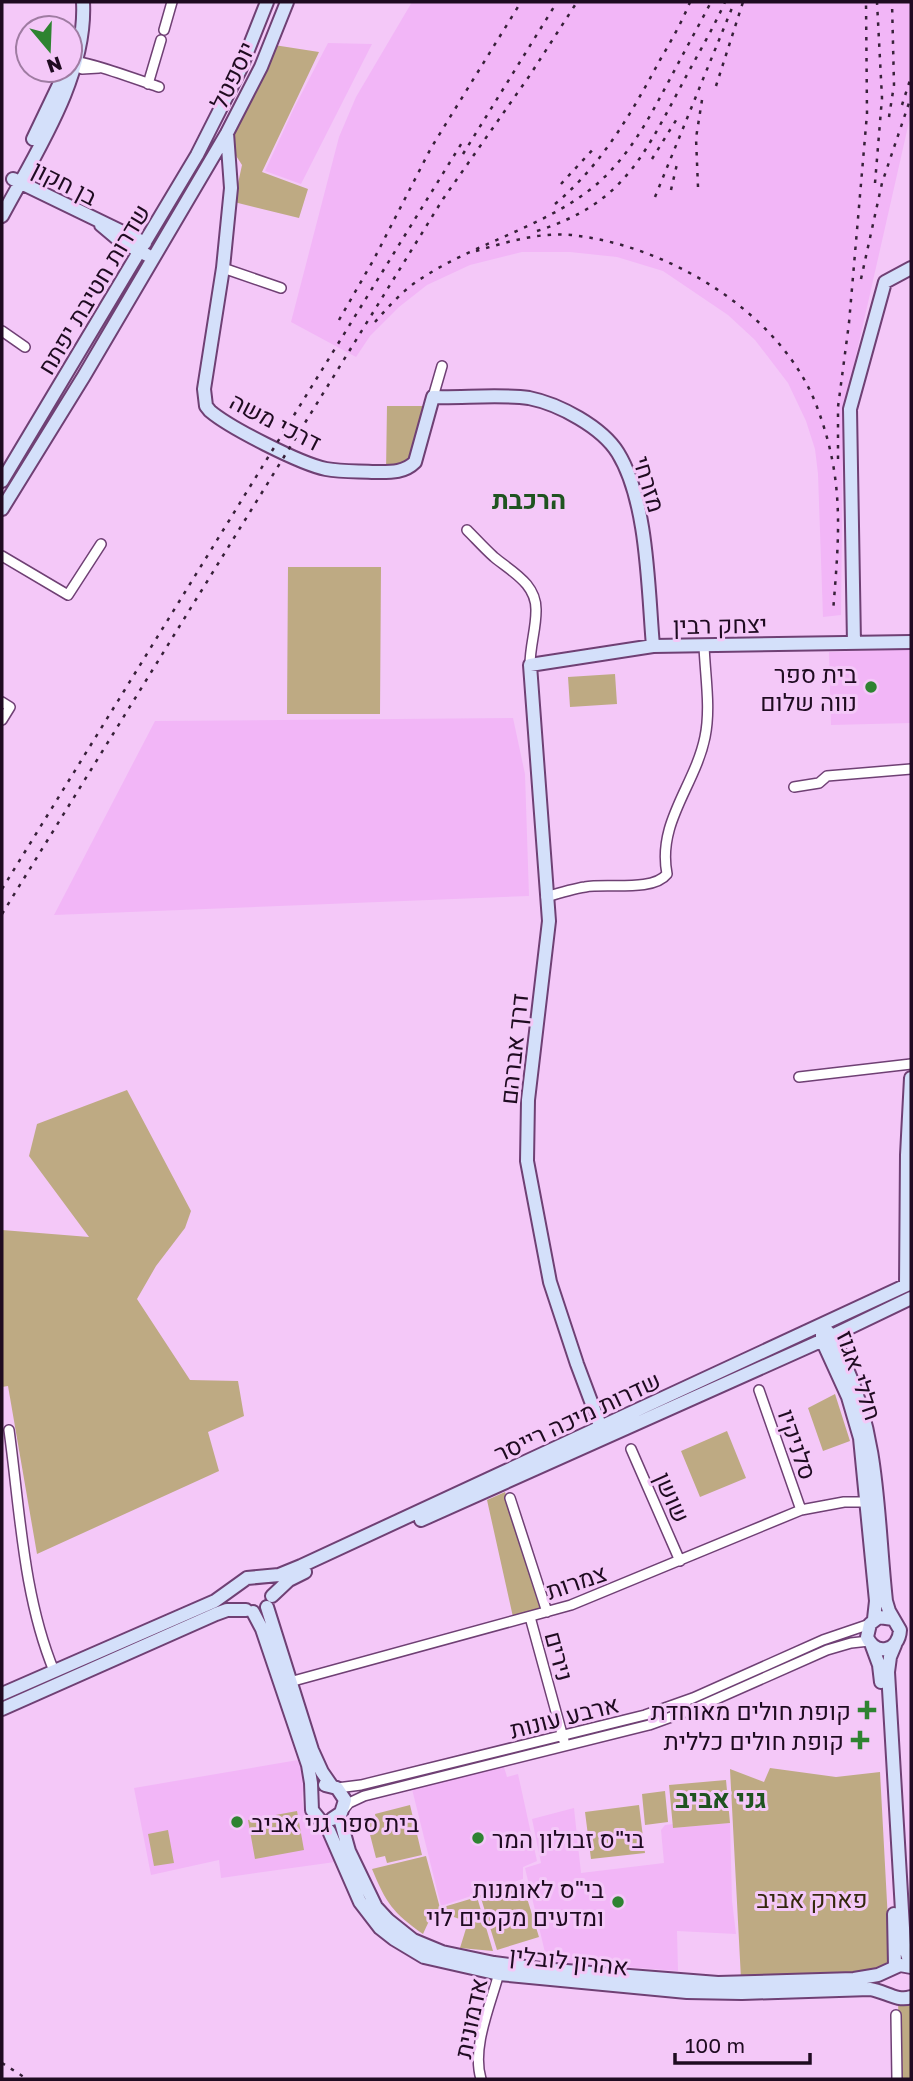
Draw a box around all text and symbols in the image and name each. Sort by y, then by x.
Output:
north arrow [14,14,84,84]
street label: יוספטל [203,36,261,114]
text: N [44,52,65,79]
street label: בן חקון [28,153,103,211]
street label: שדרות חטיבת יפתח [31,199,155,379]
street label: דרכי משה [225,386,327,456]
street label: מזרחי [628,452,672,516]
district label: הרכבת [492,484,566,515]
street label: יצחק רבין [673,609,767,639]
place label: בית ספר נווה שלום [760,659,857,716]
marker: בית ספר נווה שלום [863,679,879,695]
street label: דרך אברהם [493,992,533,1106]
street label: חללי אגוז [831,1326,889,1424]
street label: שדרות מיכה רייסר [489,1365,665,1467]
street label: סלניקיו [772,1405,824,1483]
street label: שושן [649,1467,697,1527]
street label: צמרות [542,1557,610,1605]
street label: נירים [539,1628,581,1684]
street label: ארבע עונות [506,1688,622,1744]
place label: קופת חולים מאוחדת [651,1696,851,1725]
marker: קופת חולים מאוחדת [857,1700,877,1720]
place label: קופת חולים כללית [664,1726,844,1755]
marker: קופת חולים כללית [850,1730,870,1750]
district label: גני אביב [675,1783,767,1814]
place label: בית ספר גני אביב [251,1808,419,1837]
marker: בית ספר גני אביב [229,1814,245,1830]
place label: בי"ס זבולון המר [492,1824,645,1853]
marker: בי"ס זבולון המר [470,1830,486,1846]
place label: בי"ס לאומנות ומדעים מקסים לוי [426,1874,604,1931]
park label: פארק אביב [756,1884,868,1913]
marker: בי"ס לאומנות ומדעים מקסים לוי [610,1894,626,1910]
street label: אהרון לובלין [508,1939,630,1981]
street label: אדמונית [447,1975,493,2061]
scale bar [675,2022,810,2066]
text: 100 m [685,2032,745,2058]

